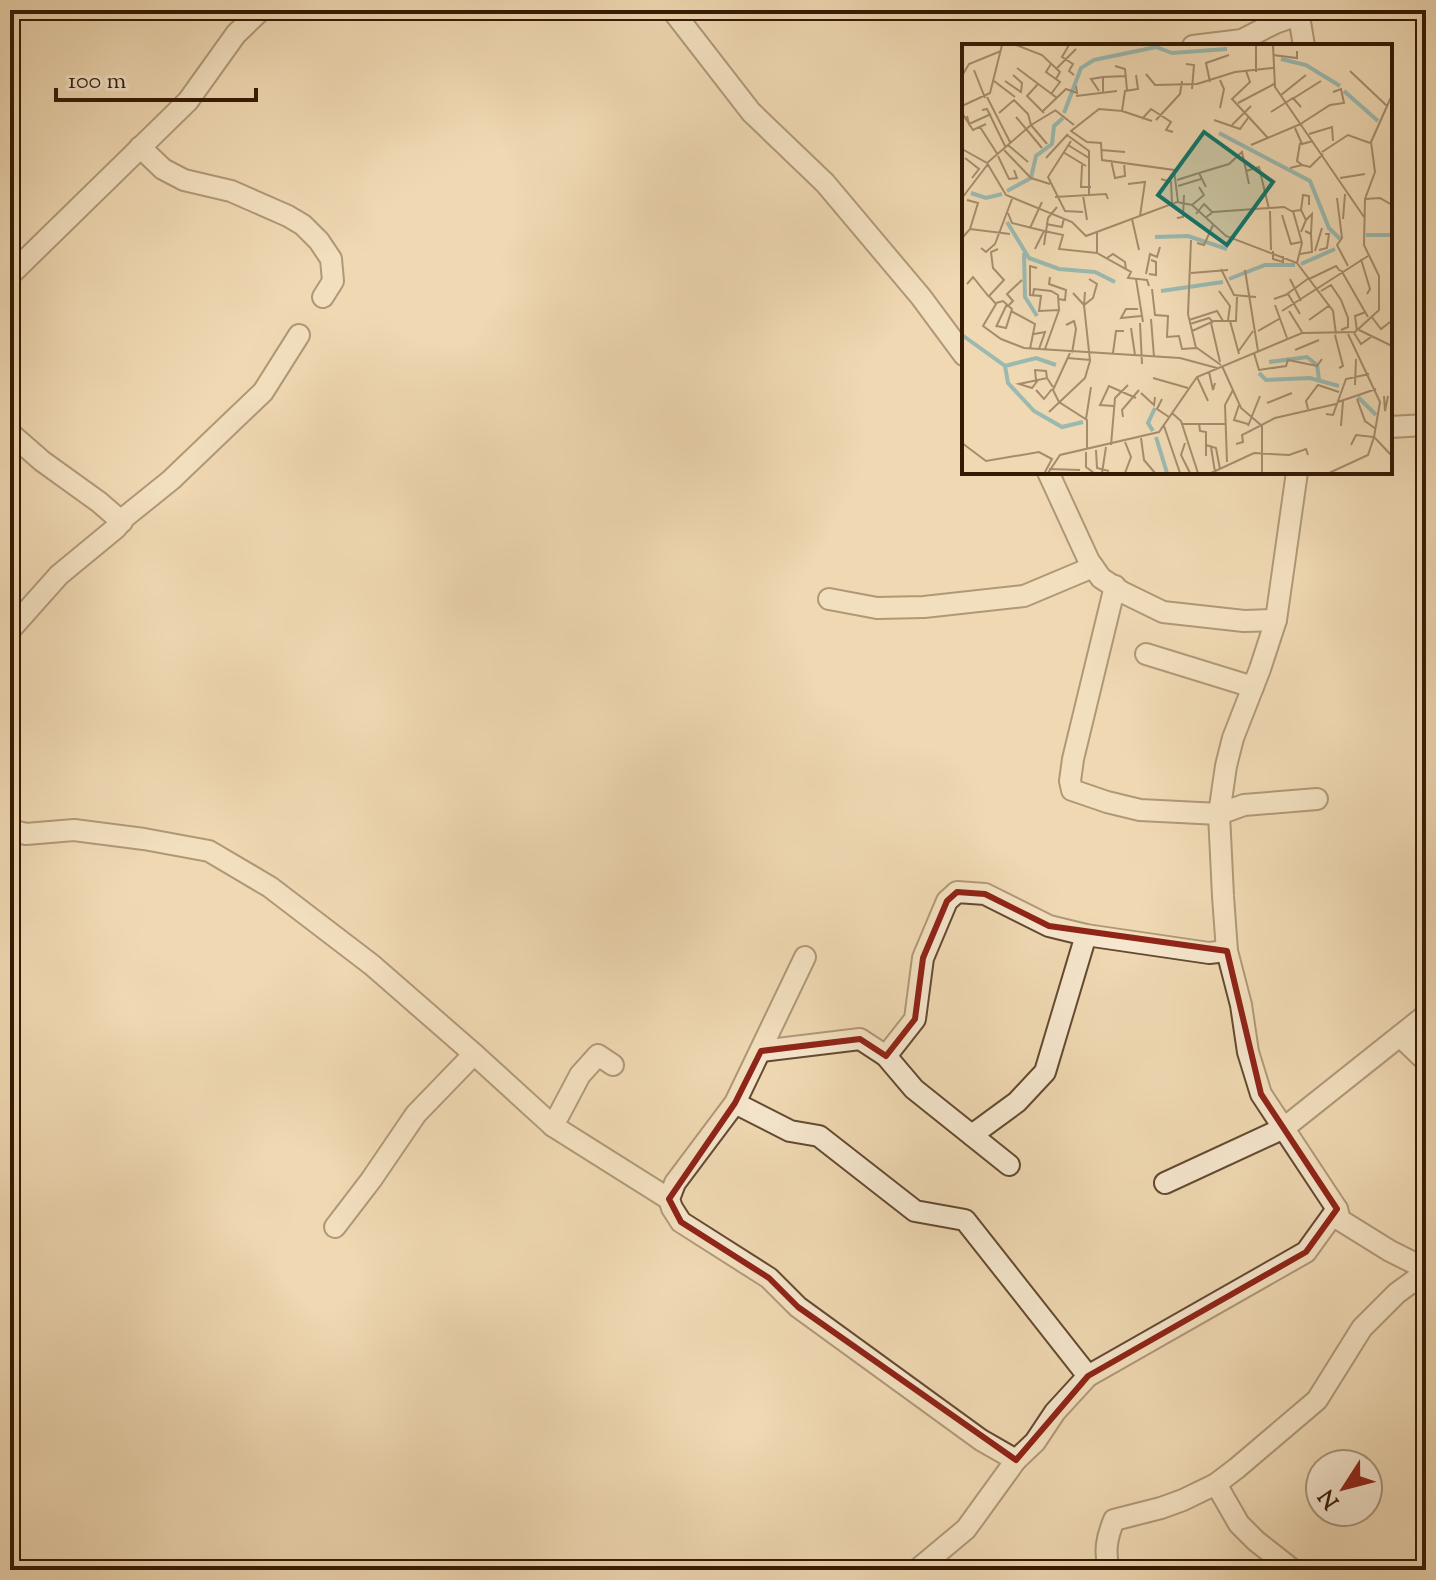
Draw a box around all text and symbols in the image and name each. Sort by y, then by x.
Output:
inset map [962,44,1392,474]
scale bar [56,52,256,102]
text: 100 m [68,65,126,99]
north arrow [1304,1448,1384,1528]
text: N [1312,1481,1348,1515]

